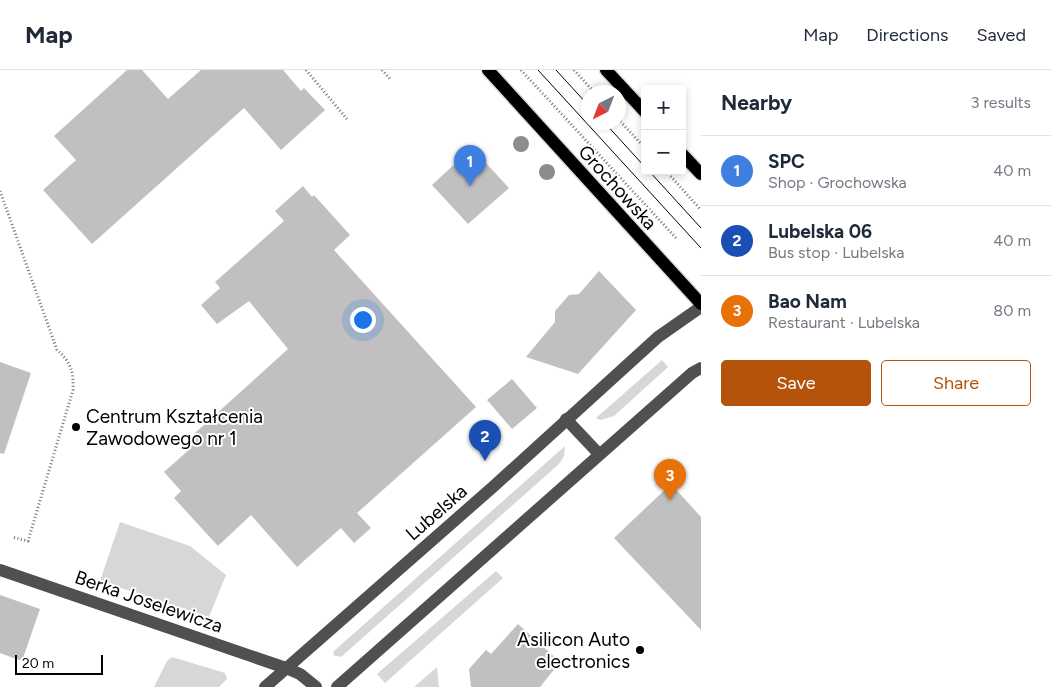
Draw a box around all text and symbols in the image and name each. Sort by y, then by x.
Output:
text: Map [25,20,73,49]
text: Map [803,24,838,46]
text: Directions [866,24,948,46]
text: Saved [976,24,1026,46]
north arrow [581,85,626,130]
map controls [641,85,686,175]
button: + [641,85,686,130]
text: Nearby [721,90,792,115]
text: 3 results [971,93,1031,112]
button: − [641,130,686,175]
street label: Grochowska [574,140,662,234]
pin: 1 [454,145,486,186]
text: SPC [768,150,805,173]
text: 1 [734,161,740,180]
text: 40 m [993,161,1031,180]
text: Shop · Grochowska [768,173,907,192]
text: Lubelska 06 [768,220,872,243]
text: 2 [732,231,742,250]
text: 40 m [993,231,1031,250]
text: Bus stop · Lubelska [768,243,904,262]
text: Bao Nam [768,290,847,313]
text: 3 [733,301,741,320]
text: 80 m [993,301,1031,320]
your location [350,307,376,333]
text: Restaurant · Lubelska [768,313,920,332]
button: Save [721,360,871,406]
button: Share [881,360,1031,406]
place label: Centrum Kształcenia Zawodowego nr 1 [86,405,263,450]
pin: 2 [469,420,501,461]
marker: Centrum Kształcenia Zawodowego nr 1 [70,421,82,433]
pin: 3 [654,459,686,500]
street label: Lubelska [401,480,472,545]
street label: Berka Joselewicza [72,565,226,638]
place label: Asilicon Auto electronics [517,628,630,673]
marker: Asilicon Auto electronics [634,644,646,656]
scale bar [15,652,102,675]
text: 20 m [22,655,54,672]

